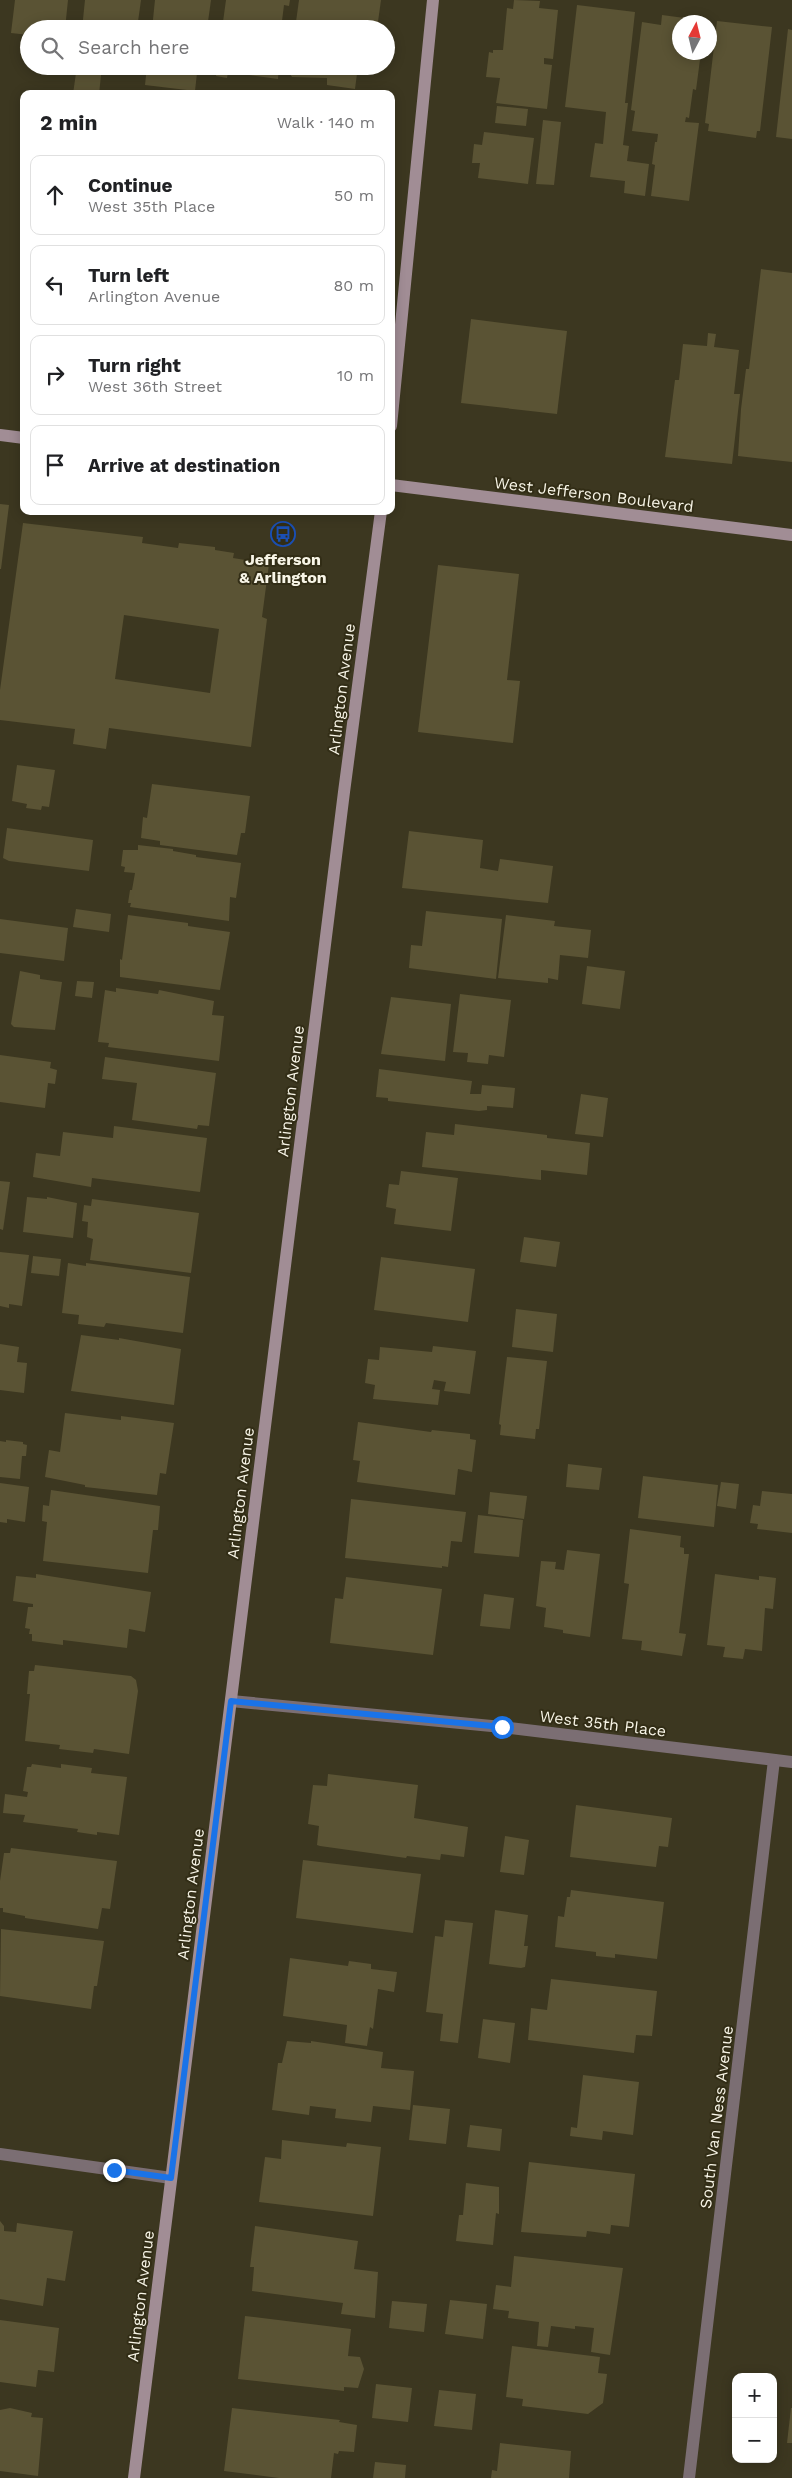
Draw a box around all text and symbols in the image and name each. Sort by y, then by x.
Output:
north arrow [672,15,717,60]
search box [20,20,395,75]
icon: search [38,34,66,62]
text: Search here [78,36,189,59]
text: 2 min [40,110,97,135]
text: Walk · 140 m [277,113,375,132]
text: Continue [88,174,172,197]
icon: ahead [41,181,69,209]
text: 50 m [334,186,374,205]
text: West 35th Place [88,197,215,216]
text: Turn left [88,264,169,287]
icon: left [41,271,69,299]
text: 80 m [333,276,374,295]
text: Arlington Avenue [88,287,220,306]
text: Turn right [88,354,181,377]
icon: right [41,361,69,389]
text: 10 m [337,366,374,385]
text: West 36th Street [88,377,222,396]
icon: arrive [41,451,69,479]
text: Arrive at destination [88,454,280,477]
street label: West Jefferson Boulevard [493,473,695,516]
bus stop icon: Jefferson & Arlington [270,521,296,547]
place label: Jefferson & Arlington [239,550,327,587]
street label: Arlington Avenue [324,622,359,756]
street label: Arlington Avenue [273,1024,308,1158]
street label: Arlington Avenue [223,1426,258,1560]
street label: West 35th Place [539,1706,667,1741]
route start [491,1716,514,1739]
street label: Arlington Avenue [173,1827,208,1961]
street label: South Van Ness Avenue [696,2024,737,2210]
route end [103,2159,126,2182]
street label: Arlington Avenue [123,2229,158,2363]
map controls [732,2373,777,2463]
button: + [732,2373,777,2418]
button: − [732,2418,777,2463]

